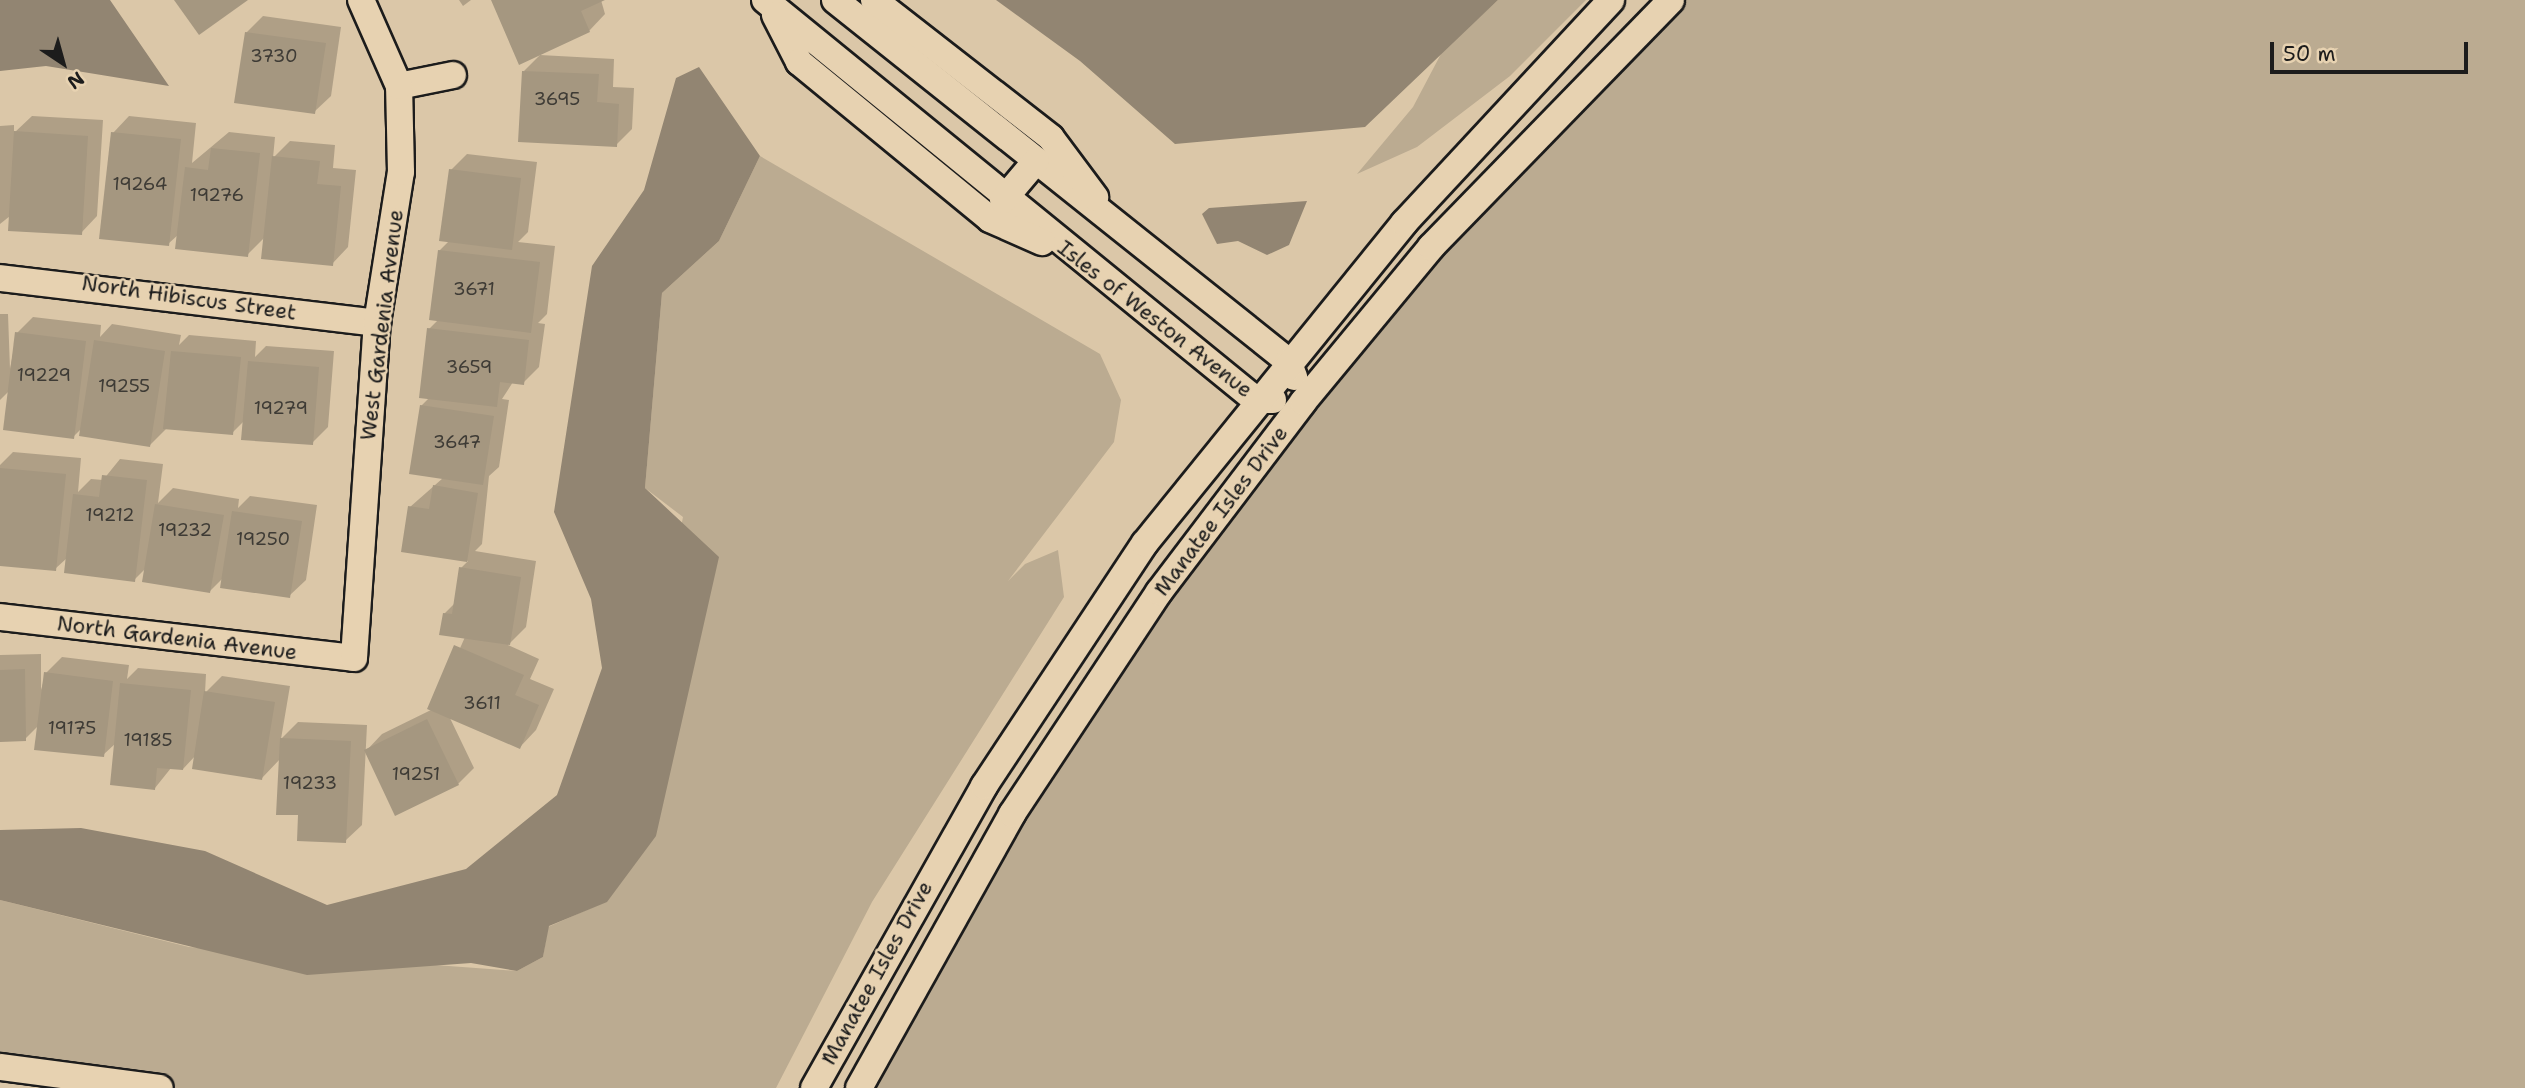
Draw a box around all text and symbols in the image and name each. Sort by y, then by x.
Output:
north arrow [28,28,98,98]
scale bar [2273,28,2471,72]
text: 50 m [2283,40,2336,68]
house number: 3730 [250,45,298,67]
text: N [62,66,89,95]
house number: 3695 [534,88,580,110]
house number: 19264 [113,173,167,195]
house number: 19276 [190,184,244,206]
street label: West Gardenia Avenue [355,208,409,442]
street label: Isles of Weston Avenue [1053,235,1257,403]
street label: North Hibiscus Street [80,270,298,326]
house number: 3671 [453,278,495,300]
house number: 3659 [446,356,492,378]
house number: 19229 [17,364,71,386]
house number: 19255 [98,375,150,397]
house number: 19279 [254,397,308,419]
street label: Manatee Isles Drive [1149,421,1293,601]
house number: 3647 [433,431,481,453]
house number: 19212 [85,504,135,526]
house number: 19232 [158,519,212,541]
house number: 19250 [236,528,290,550]
street label: North Gardenia Avenue [56,611,298,665]
house number: 3611 [463,692,501,714]
house number: 19175 [48,717,96,739]
house number: 19185 [123,729,173,751]
house number: 19251 [392,763,440,785]
house number: 19233 [283,772,337,794]
street label: Manatee Isles Drive [816,877,938,1069]

